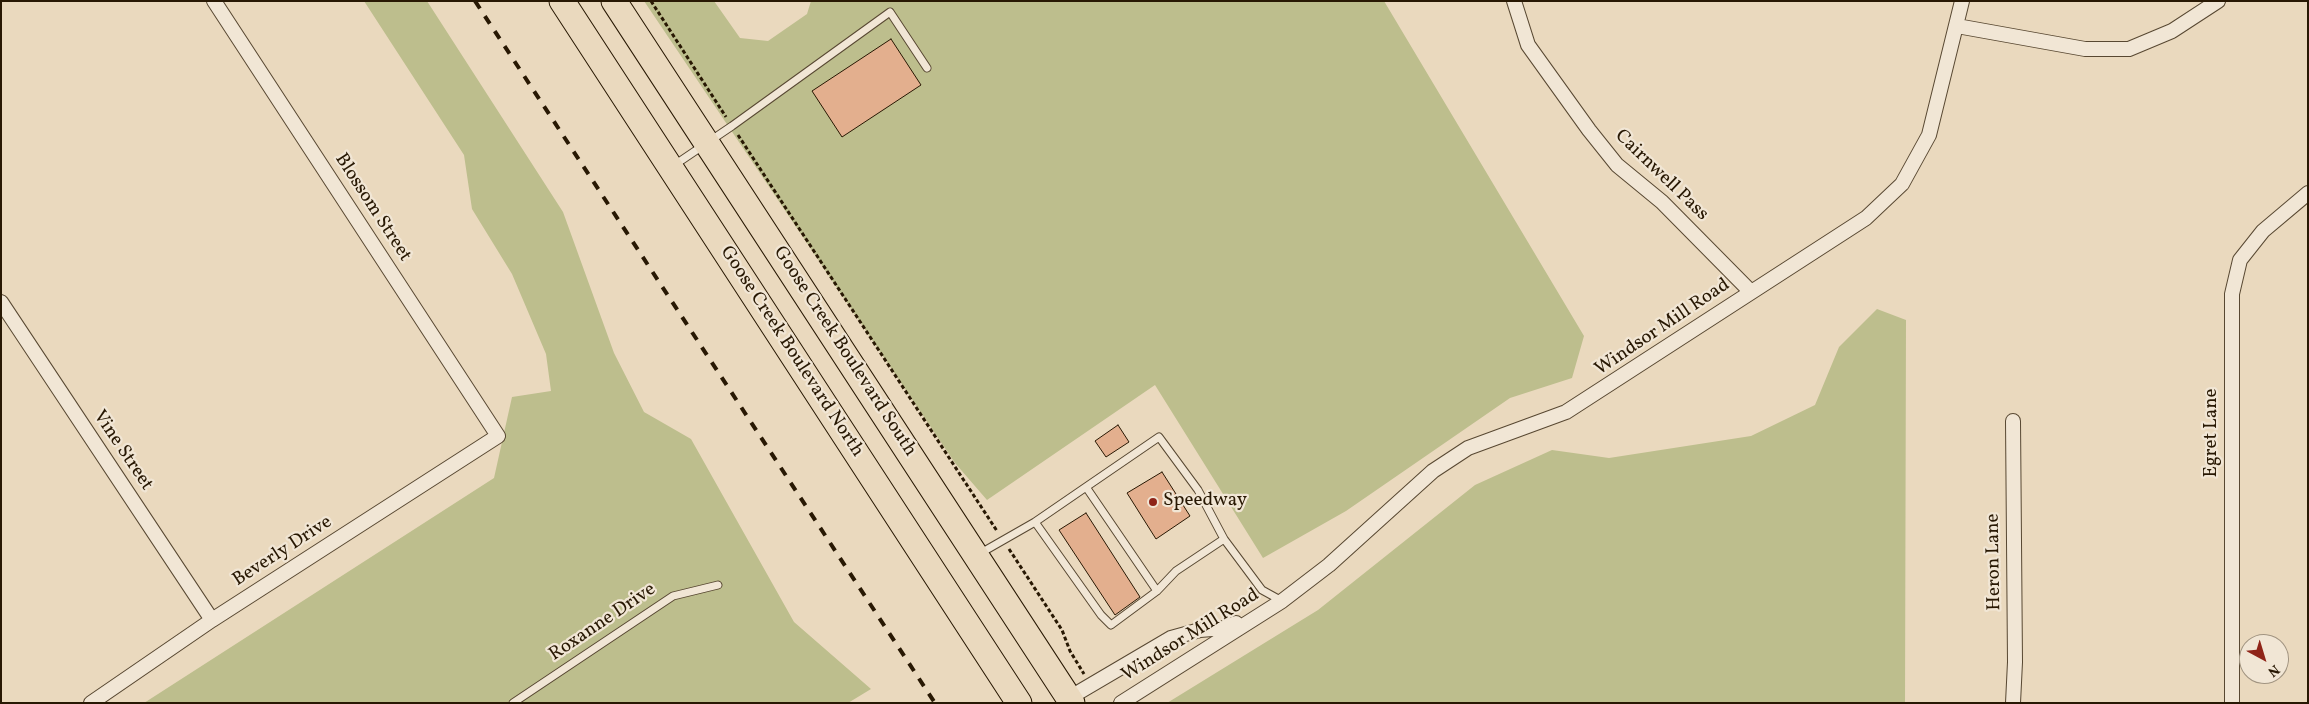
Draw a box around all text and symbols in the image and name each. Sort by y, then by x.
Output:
street label: Cairnwell Pass [1609,126,1713,226]
street label: Blossom Street [329,150,415,266]
street label: Goose Creek Boulevard North [714,242,868,462]
street label: Goose Creek Boulevard South [767,243,921,461]
street label: Windsor Mill Road [1591,274,1735,382]
street label: Egret Lane [2202,388,2224,478]
street label: Vine Street [87,407,157,495]
place label: Speedway [1163,491,1247,513]
marker: Speedway [1147,496,1159,508]
street label: Beverly Drive [229,511,337,593]
street label: Heron Lane [1983,513,2007,611]
street label: Roxanne Drive [545,579,661,667]
street label: Windsor Mill Road [1118,585,1264,687]
north arrow [2239,634,2289,684]
text: N [2263,660,2283,681]

